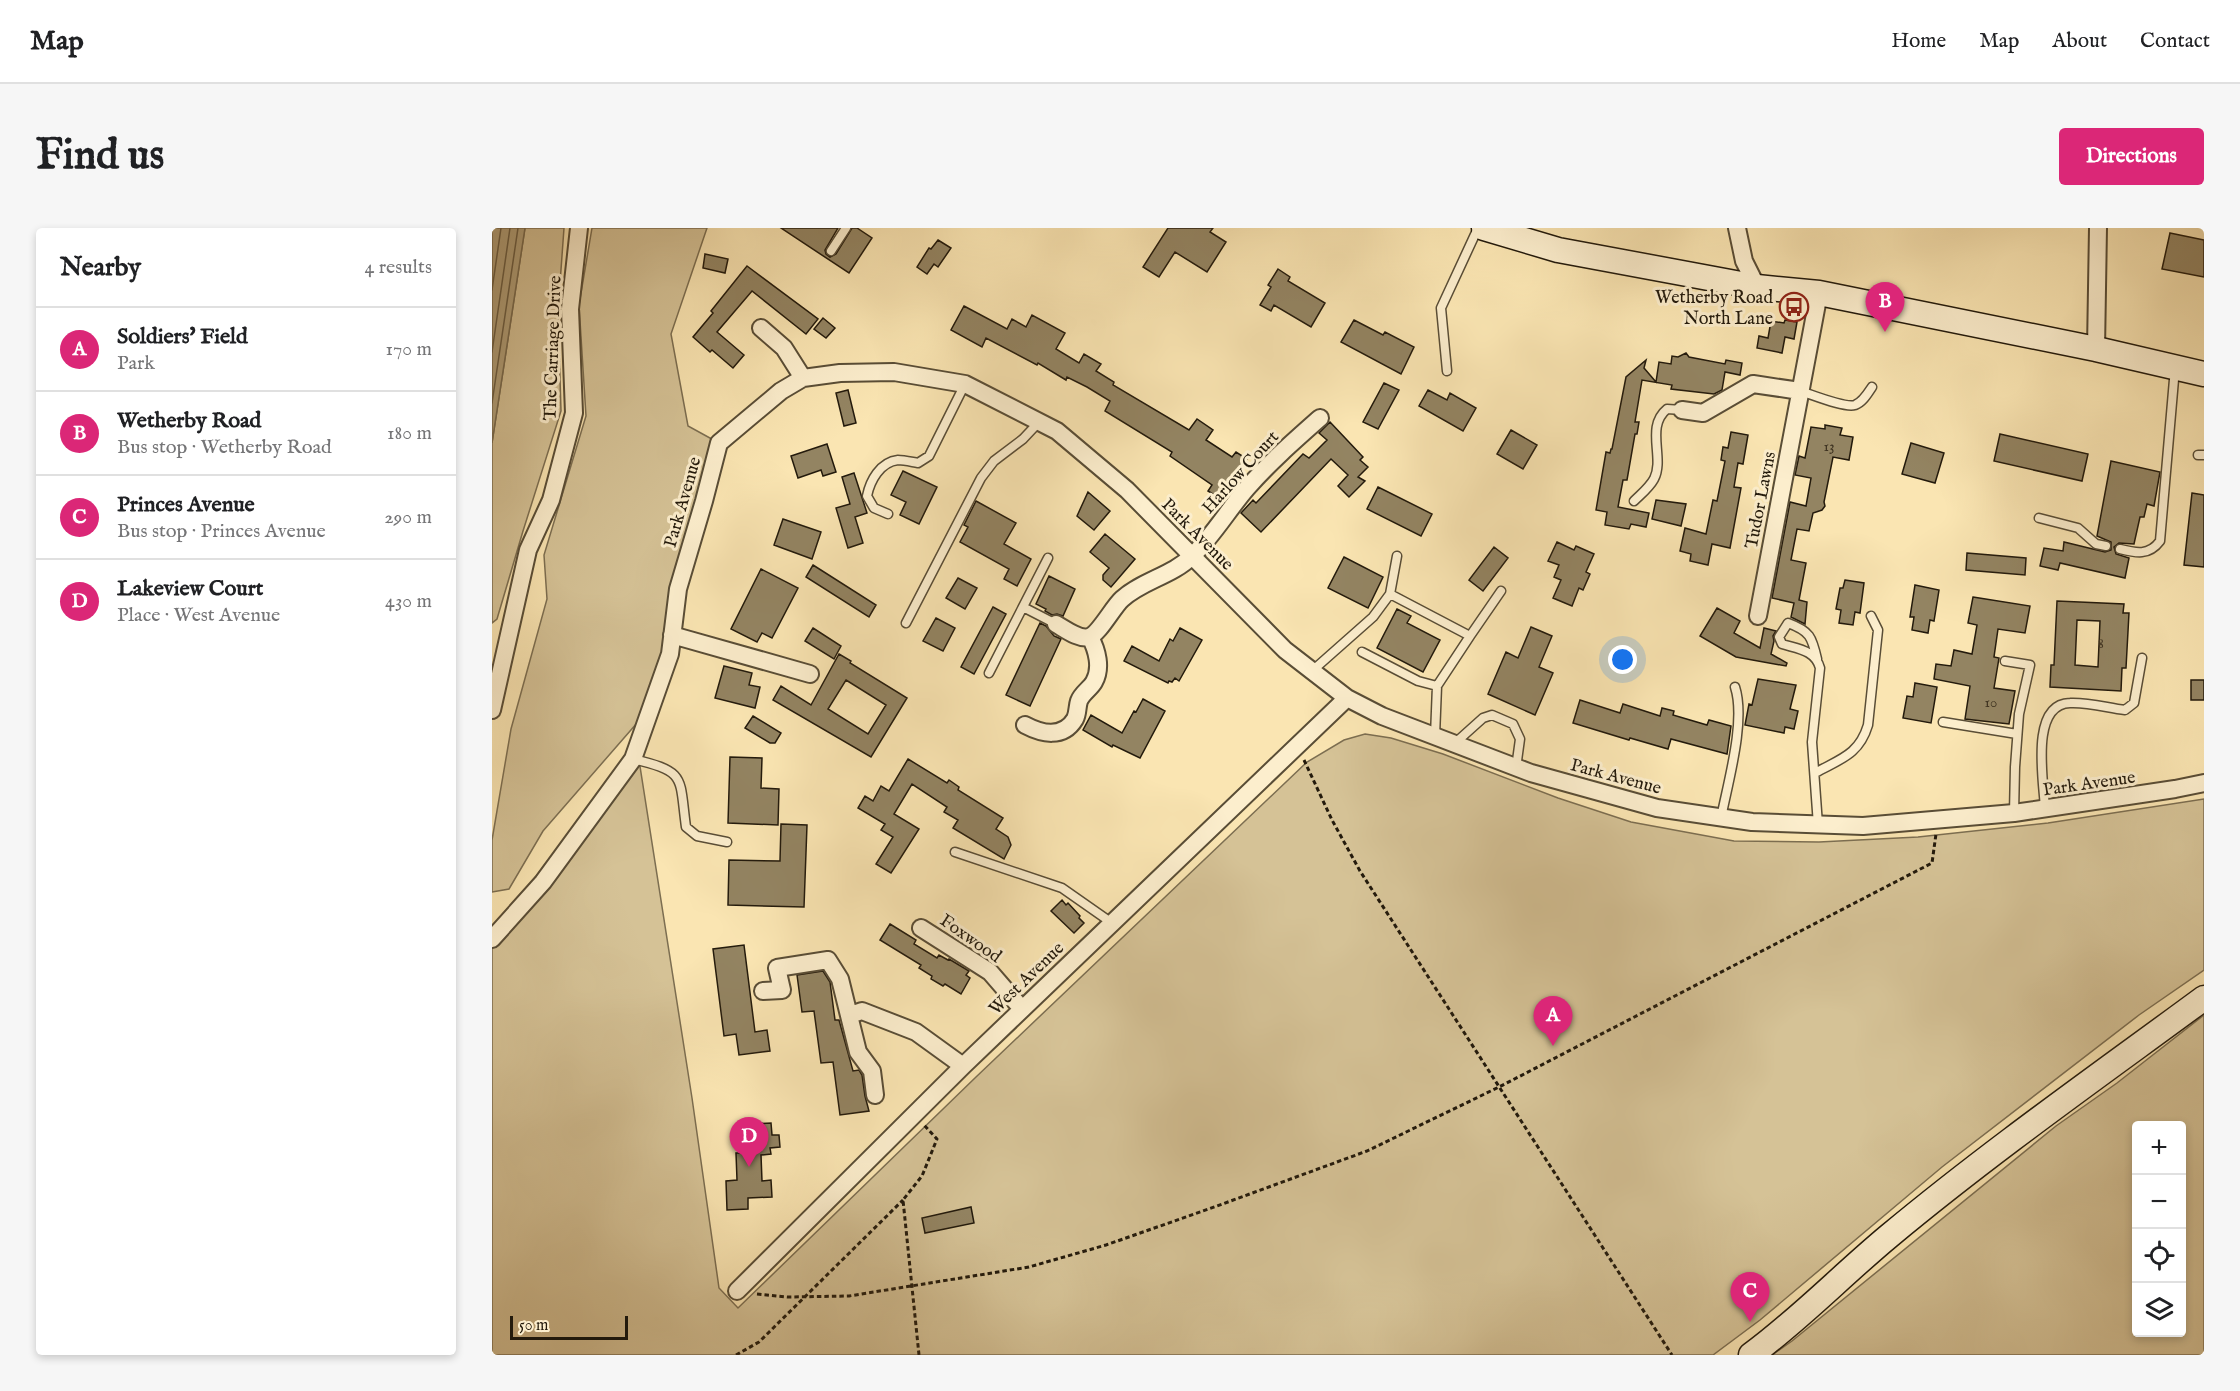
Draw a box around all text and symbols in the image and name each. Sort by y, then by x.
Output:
text: Map [30,24,84,59]
text: Home [1891,28,1946,55]
text: Map [1979,28,2019,55]
text: About [2052,28,2107,55]
text: Contact [2140,28,2210,55]
button: Directions [2059,128,2204,185]
text: Find us [36,130,164,183]
text: Nearby [60,251,141,284]
text: 4 results [365,255,432,280]
street label: The Carriage Drive [539,275,568,421]
pin: B [1866,282,1904,332]
place label: Wetherby Road North Lane [1655,287,1773,331]
bus stop icon: Wetherby Road North Lane [1778,291,1810,323]
text: Soldiers' Field [117,323,248,351]
text: A [73,337,86,362]
text: 170 m [386,337,432,362]
text: Park [117,351,155,376]
text: Wetherby Road [117,407,261,435]
text: B [73,421,86,446]
text: 180 m [387,421,432,446]
street label: Harlow Court [1198,426,1285,520]
text: Bus stop · Wetherby Road [117,435,332,460]
house number: 13 [1823,437,1835,456]
street label: Tudor Lawns [1741,450,1782,551]
street label: Park Avenue [660,454,707,550]
text: Princes Avenue [117,491,255,519]
street label: Park Avenue [1156,494,1238,576]
text: C [72,505,87,530]
text: 290 m [384,505,432,530]
text: Bus stop · Princes Avenue [117,519,326,544]
text: Lakeview Court [117,575,263,603]
text: D [71,589,88,614]
text: 430 m [385,589,432,614]
text: Place · West Avenue [117,603,280,628]
house number: 8 [2098,634,2104,653]
your location [1608,645,1637,674]
house number: 10 [1985,693,1997,712]
street label: Park Avenue [1568,754,1664,801]
street label: Park Avenue [2041,767,2137,802]
street label: Foxwood [935,910,1006,969]
street label: West Avenue [985,937,1070,1021]
pin: A [1534,996,1572,1046]
pin: D [730,1118,768,1167]
map controls [2132,1121,2186,1337]
button: + [2132,1121,2186,1175]
button: − [2132,1175,2186,1229]
button: locate [2132,1229,2186,1283]
pin: C [1730,1272,1770,1322]
button: layers [2132,1283,2186,1337]
scale bar [510,1313,628,1340]
text: 50 m [519,1316,548,1336]

